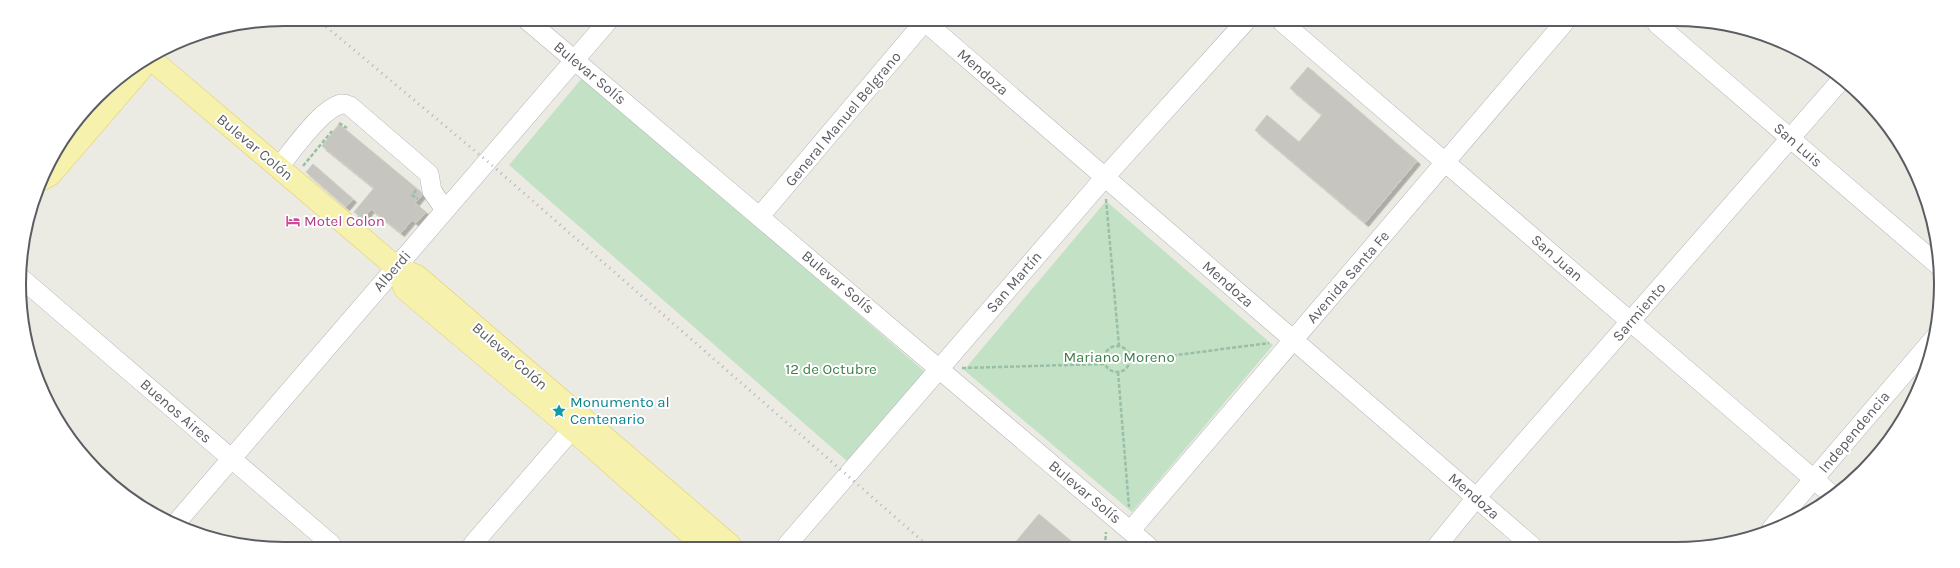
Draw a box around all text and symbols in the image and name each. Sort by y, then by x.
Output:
street label: Bulevar Solís [550,38,630,108]
street label: Mendoza [954,45,1012,99]
street label: General Manuel Belgrano [781,48,905,190]
street label: Bulevar Colón [213,110,297,184]
street label: San Luis [1770,119,1826,171]
place label: Motel Colon [304,212,385,230]
hotel icon: Motel Colon [285,213,301,229]
street label: Avenida Santa Fe [1303,227,1393,327]
street label: San Juan [1528,231,1586,285]
street label: Alberdi [369,247,415,295]
street label: Bulevar Solís [798,247,878,317]
street label: San Martín [982,248,1046,316]
street label: Mendoza [1199,257,1257,311]
street label: Sarmiento [1609,279,1669,345]
street label: Bulevar Colón [469,318,551,394]
park label: Mariano Moreno [1063,348,1175,366]
park label: 12 de Octubre [785,360,877,378]
street label: Buenos Aires [137,375,215,447]
street label: Independencia [1814,387,1894,477]
place label: Monumento al Centenario [570,393,670,428]
place icon: Monumento al Centenario [551,403,567,419]
street label: Bulevar Solís [1045,457,1125,527]
street label: Mendoza [1445,469,1503,523]

